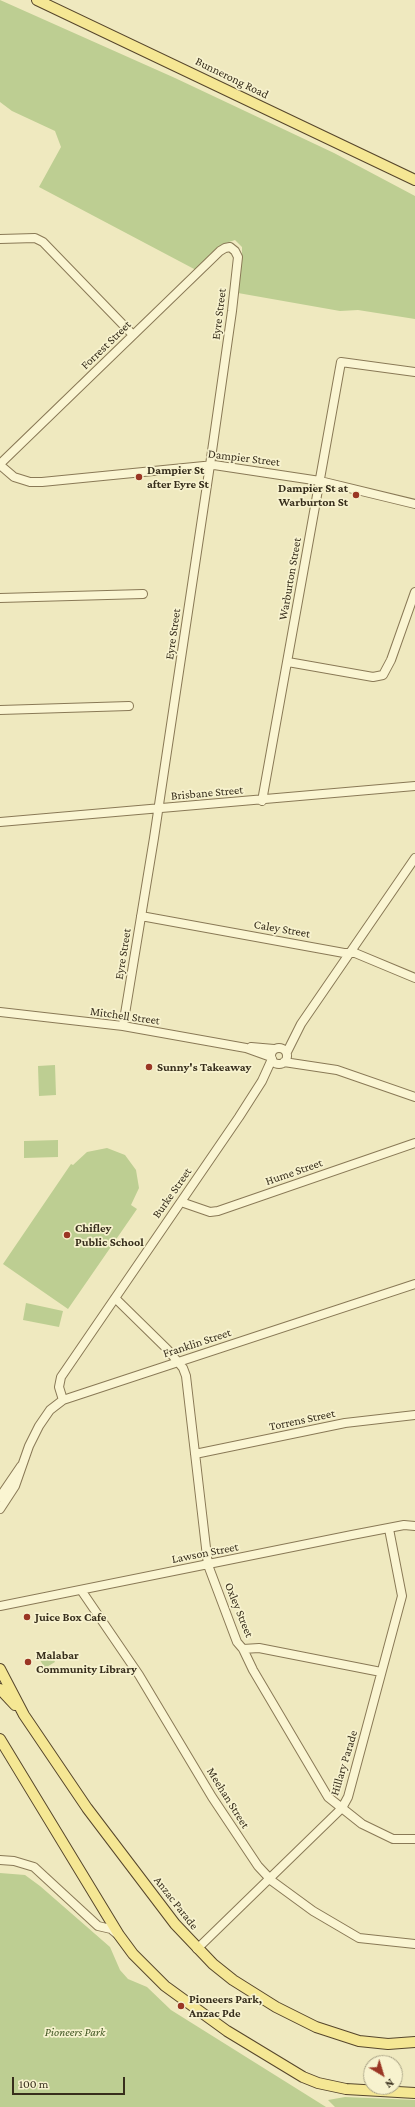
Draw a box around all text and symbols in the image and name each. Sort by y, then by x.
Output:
street label: Bunnerong Road [193,54,271,102]
street label: Eyre Street [209,288,229,340]
street label: Forrest Street [78,318,134,372]
street label: Dampier Street [207,446,281,470]
place label: Dampier St after Eyre St [147,463,209,491]
marker: Dampier St after Eyre St [134,472,144,482]
place label: Dampier St at Warburton St [278,481,348,509]
marker: Dampier St at Warburton St [351,490,361,500]
street label: Warburton Street [276,537,304,621]
street label: Eyre Street [162,608,184,660]
street label: Brisbane Street [170,783,244,803]
street label: Caley Street [253,917,311,941]
street label: Eyre Street [112,927,134,981]
street label: Mitchell Street [89,1004,161,1028]
place label: Sunny's Takeaway [157,1060,251,1074]
marker: Sunny's Takeaway [144,1062,154,1072]
street label: Hume Street [264,1156,324,1188]
street label: Burke Street [149,1165,195,1221]
place label: Chifley Public School [75,1221,144,1249]
marker: Chifley Public School [62,1230,72,1240]
street label: Franklin Street [161,1325,233,1361]
street label: Torrens Street [268,1406,336,1434]
street label: Lawson Street [170,1539,240,1567]
street label: Oxley Street [221,1580,257,1640]
place label: Juice Box Cafe [35,1610,106,1624]
marker: Juice Box Cafe [22,1612,32,1622]
place label: Malabar Community Library [36,1648,137,1676]
marker: Malabar Community Library [23,1657,33,1667]
street label: Hillary Parade [327,1729,361,1797]
street label: Meehan Street [204,1765,252,1831]
street label: Anzac Parade [151,1873,201,1933]
place label: Pioneers Park, Anzac Pde [189,1992,262,2020]
marker: Pioneers Park, Anzac Pde [176,2001,186,2011]
park label: Pioneers Park [45,2025,105,2039]
north arrow [363,2055,403,2095]
scale bar [14,2069,127,2095]
text: 100 m [19,2077,48,2091]
text: N [383,2077,396,2091]

